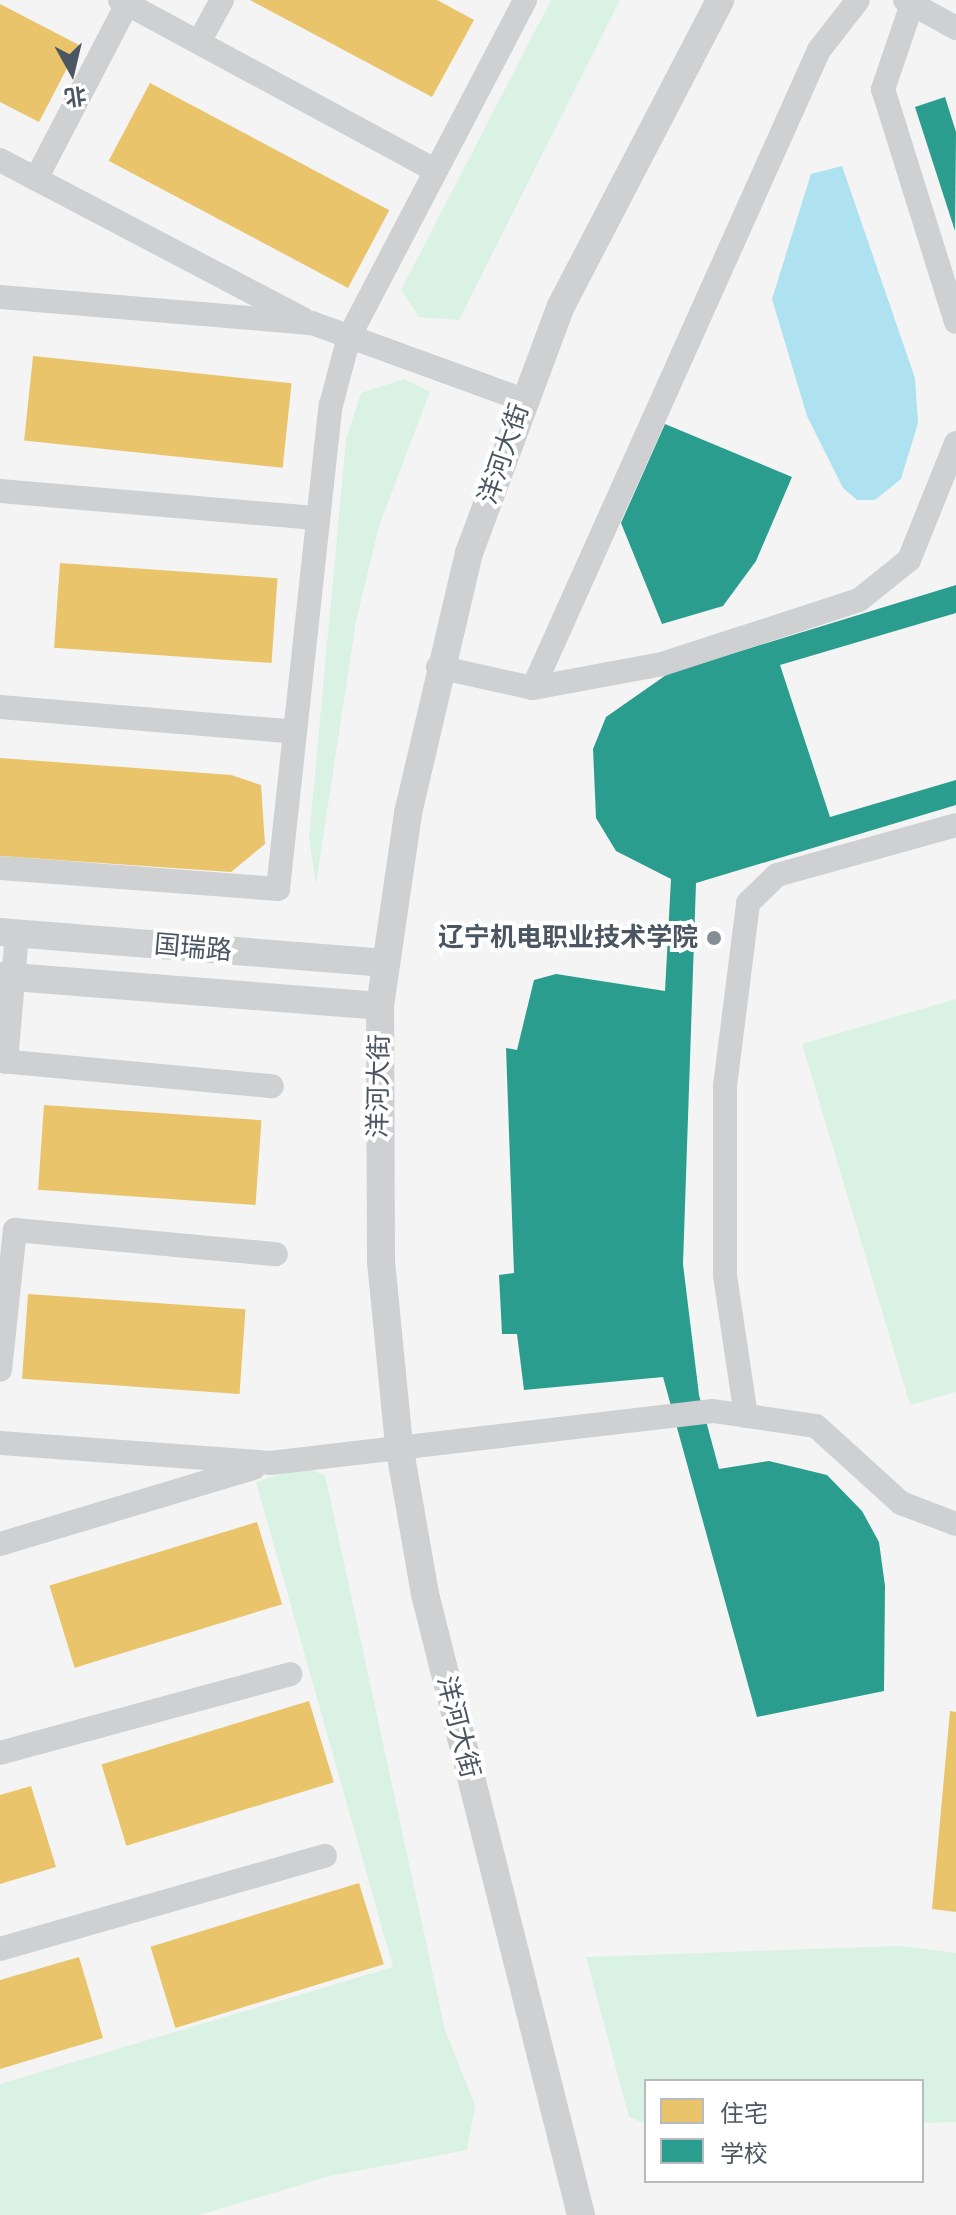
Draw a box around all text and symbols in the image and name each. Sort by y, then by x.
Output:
north arrow [32,32,112,112]
text: 北 [63,82,88,110]
street label: 洋河大街 [472,400,536,508]
place label: 辽宁机电职业技术学院 [438,922,698,954]
street label: 国瑞路 [153,929,233,967]
marker: 辽宁机电职业技术学院 [705,929,723,947]
street label: 洋河大街 [362,1034,396,1138]
street label: 洋河大街 [430,1673,486,1781]
legend [644,2079,924,2183]
text: 住宅 [720,2100,768,2128]
text: 学校 [720,2140,768,2168]

